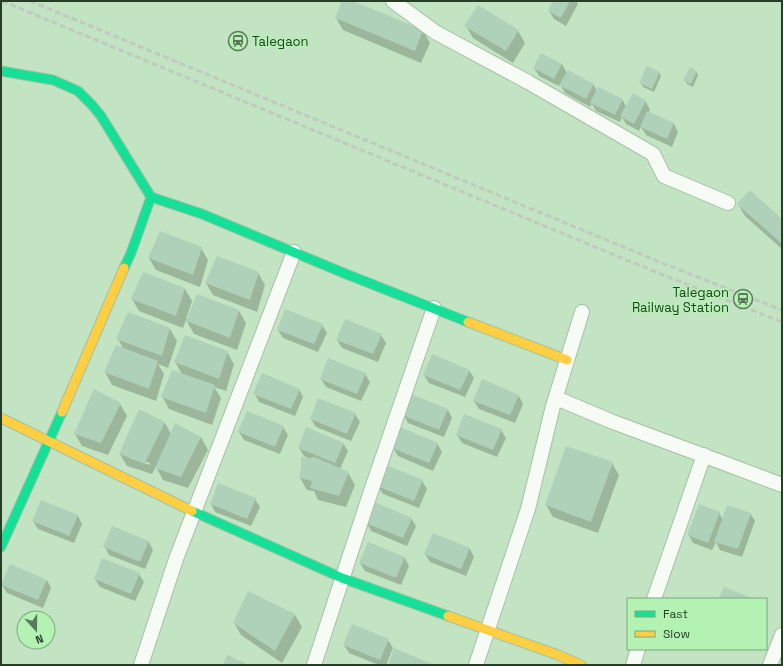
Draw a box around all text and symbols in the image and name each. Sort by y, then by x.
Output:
station icon: Talegaon [227,30,249,52]
place label: Talegaon [252,33,309,50]
place label: Talegaon Railway Station [632,284,729,316]
station icon: Talegaon Railway Station [732,288,754,310]
legend [627,598,767,650]
text: Fast [663,606,688,622]
north arrow [16,610,56,650]
text: Slow [663,626,690,642]
text: N [34,631,46,647]

